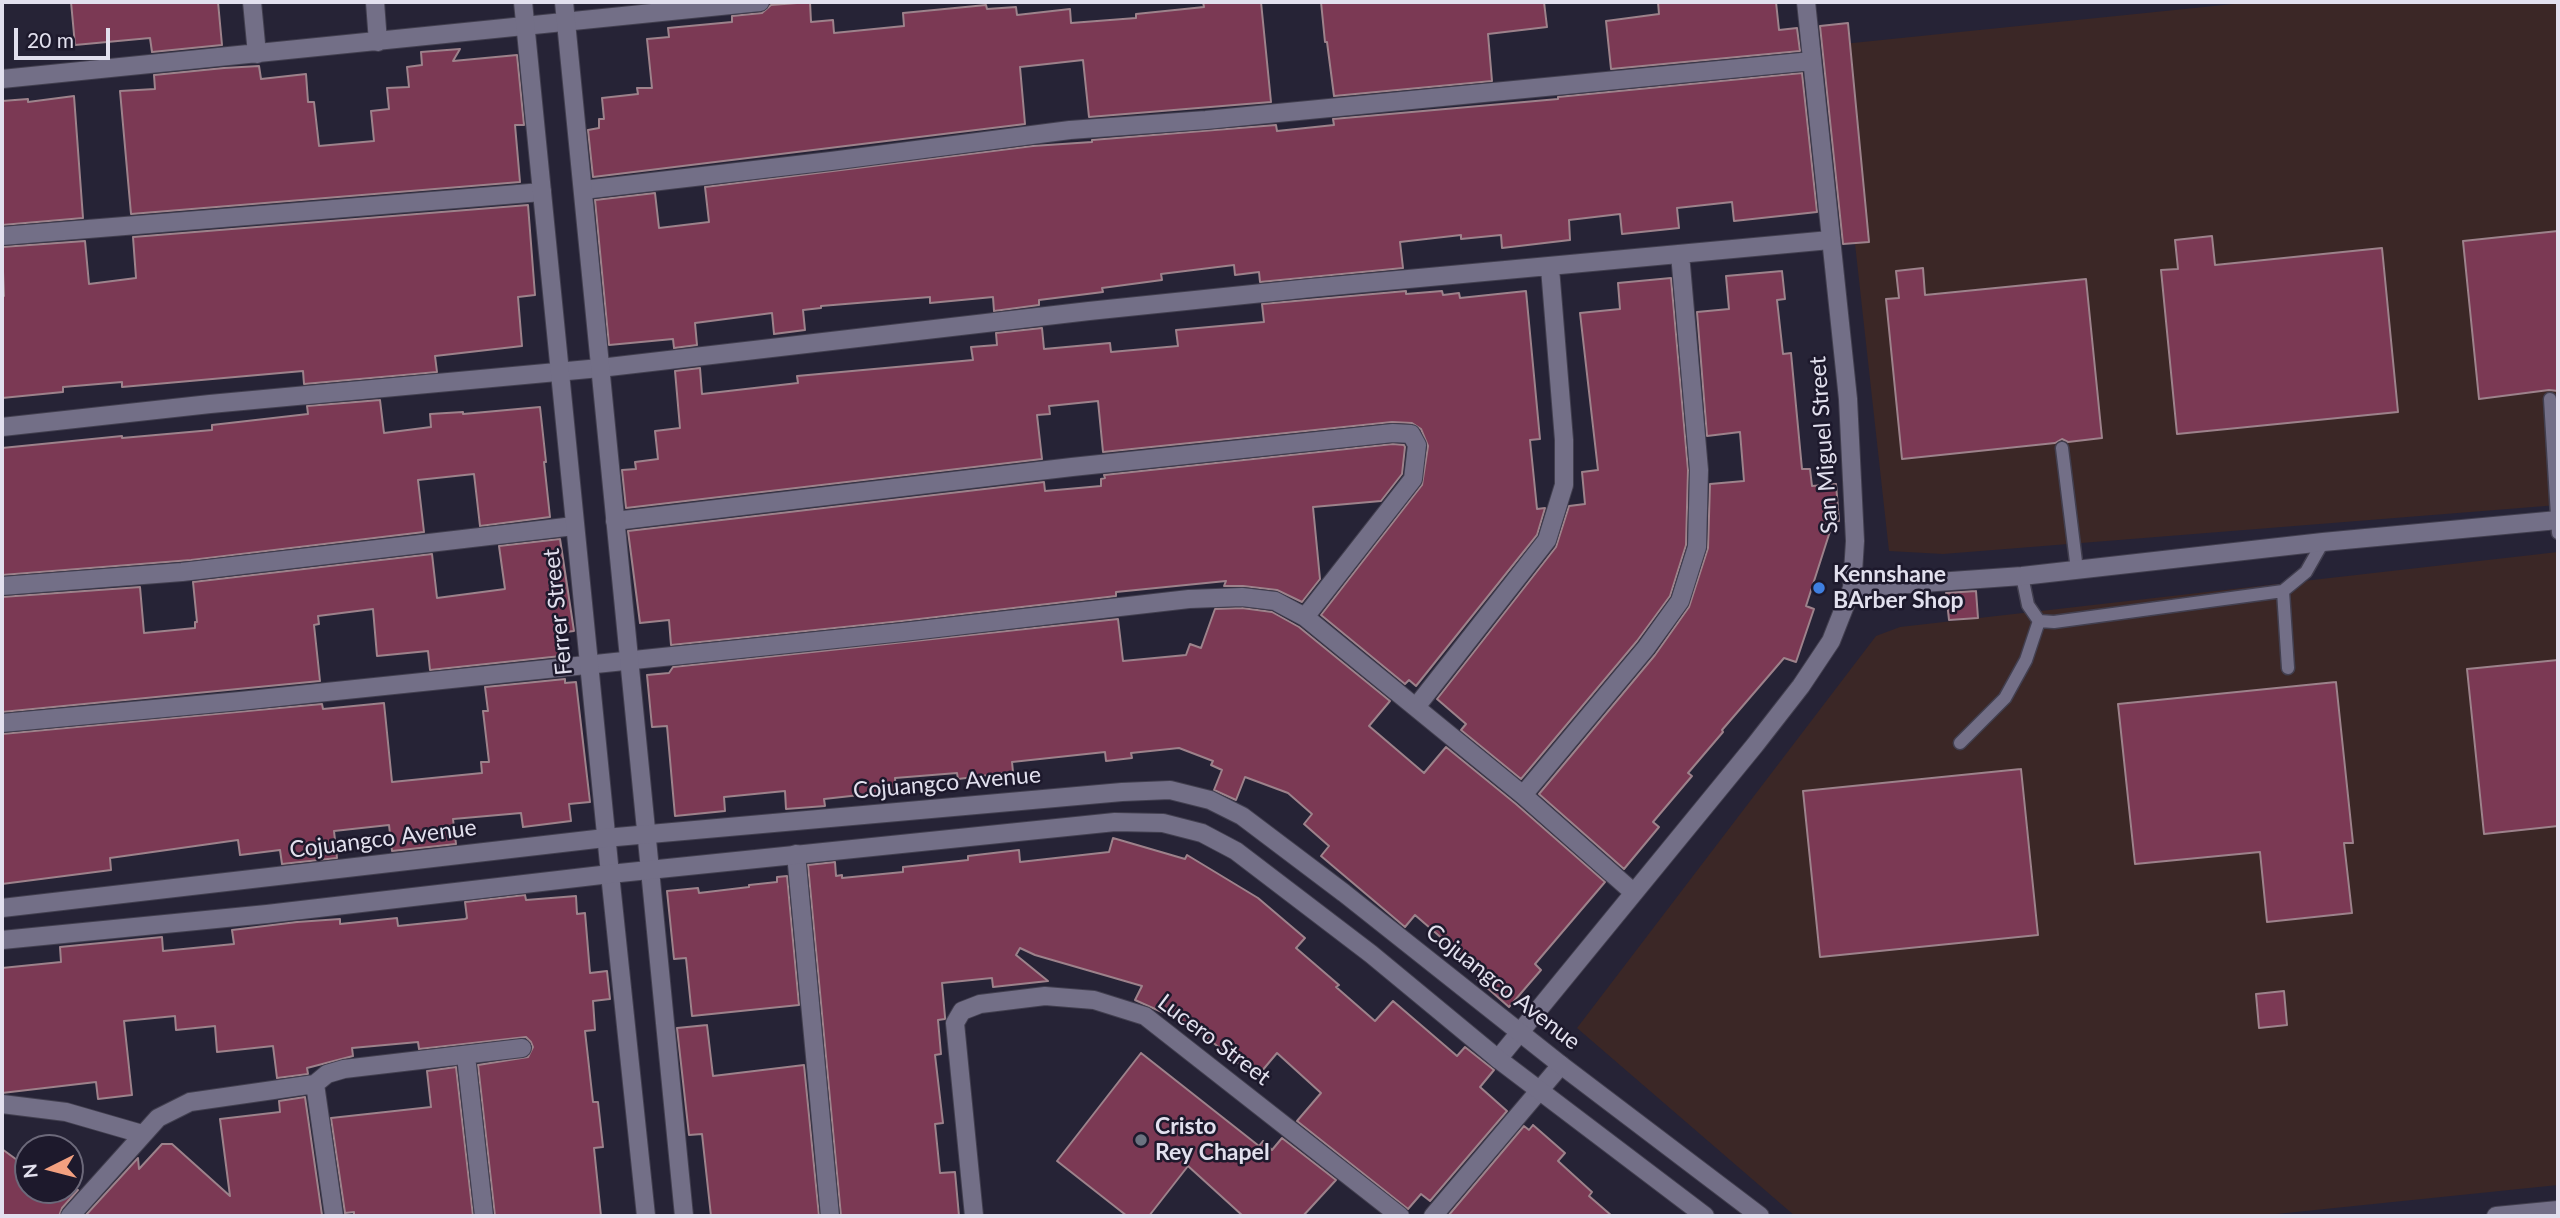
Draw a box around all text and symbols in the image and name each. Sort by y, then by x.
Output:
scale bar [18,14,114,58]
text: 20 m [27,27,74,52]
street label: San Miguel Street [1804,355,1844,535]
street label: Ferrer Street [538,547,578,677]
place label: Kennshane BArber Shop [1833,561,1964,615]
marker: Kennshane BArber Shop [1811,580,1827,596]
street label: Cojuangco Avenue [852,761,1042,805]
street label: Cojuangco Avenue [288,814,478,864]
street label: Cojuangco Avenue [1420,918,1586,1056]
street label: Lucero Street [1152,989,1276,1091]
place label: Cristo Rey Chapel [1155,1113,1270,1167]
marker: Cristo Rey Chapel [1133,1132,1149,1148]
north arrow [14,1134,84,1204]
text: N [17,1163,42,1180]

